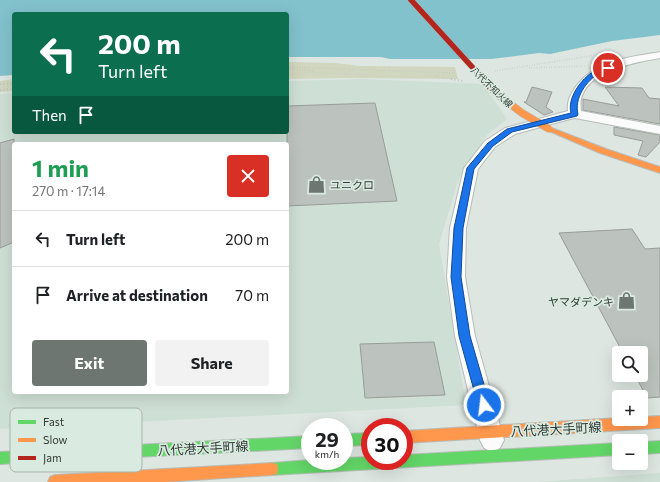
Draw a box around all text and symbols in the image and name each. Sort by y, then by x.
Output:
text: 200 m [98,26,181,60]
icon: left [32,28,84,80]
pin [591,51,625,85]
icon: arrive [597,57,619,79]
text: Turn left [98,60,167,82]
street label: 八代不知火線 [469,64,516,110]
icon: arrive [75,104,97,126]
text: Then [32,106,67,124]
text: 1 min [32,153,89,182]
button: close [227,155,269,197]
shop icon: ユニクロ [307,174,327,194]
place label: ユニクロ [330,178,374,191]
text: 270 m · 17:14 [32,183,105,199]
icon: left [32,228,54,250]
text: Turn left [66,230,125,248]
text: 200 m [225,230,269,248]
icon: arrive [32,284,54,306]
text: Arrive at destination [66,286,208,304]
text: 70 m [235,286,269,304]
shop icon: ヤマダデンキ [617,291,637,311]
place label: ヤマダデンキ [548,295,614,308]
button: Exit [32,340,147,386]
button: Share [155,340,269,386]
map controls [612,346,648,470]
button: search [612,346,648,382]
position arrow [463,384,505,426]
button: + [612,390,648,426]
legend [10,408,142,472]
text: Fast [43,415,65,428]
speed limit sign: 30 [361,418,413,470]
street label: 八代港大手町線 [510,419,602,439]
text: 29 [315,427,339,451]
text: Slow [43,433,68,446]
button: − [612,434,648,470]
street label: 八代港大手町線 [157,438,249,458]
text: km/h [315,448,339,460]
text: Jam [43,451,62,465]

